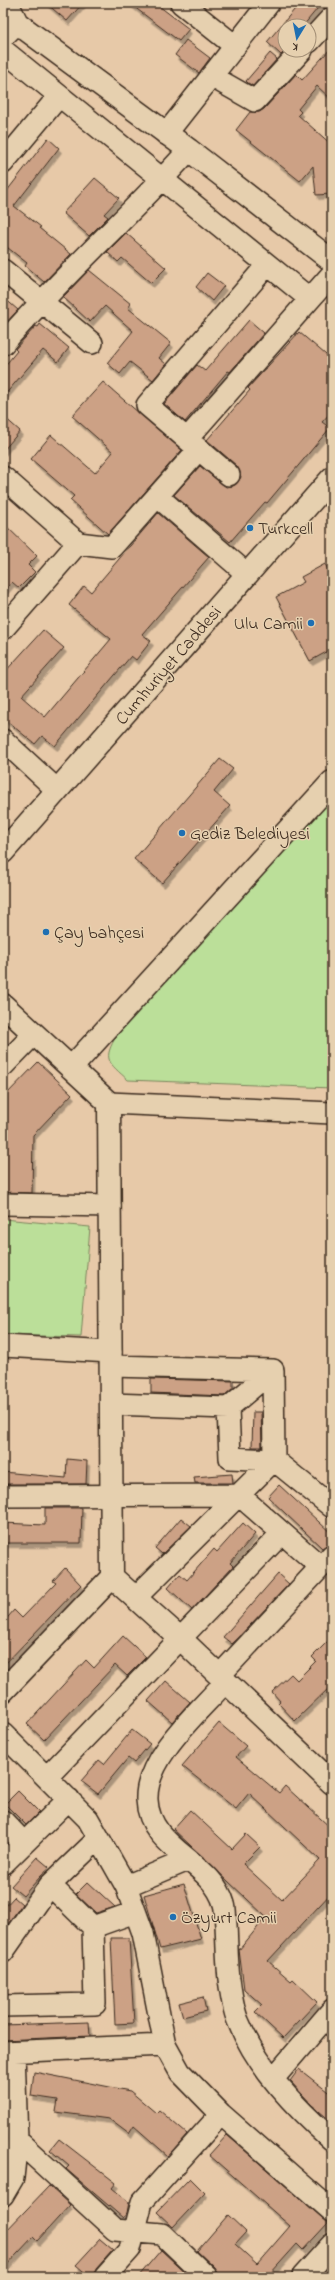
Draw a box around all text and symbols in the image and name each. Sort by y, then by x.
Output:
north arrow [277,18,317,58]
text: K [291,38,299,55]
place label: Turkcell [258,517,313,543]
marker: Turkcell [245,523,255,533]
street label: Cumhuriyet Caddesi [110,601,229,732]
place label: Ulu Camii [234,612,303,638]
marker: Ulu Camii [306,618,316,628]
place label: Gediz Belediyesi [190,822,310,848]
marker: Gediz Belediyesi [177,828,187,838]
place label: Çay bahçesi [54,921,144,947]
marker: Çay bahçesi [41,927,51,937]
place label: Özyurt Camii [181,1906,277,1932]
marker: Özyurt Camii [168,1912,178,1922]

